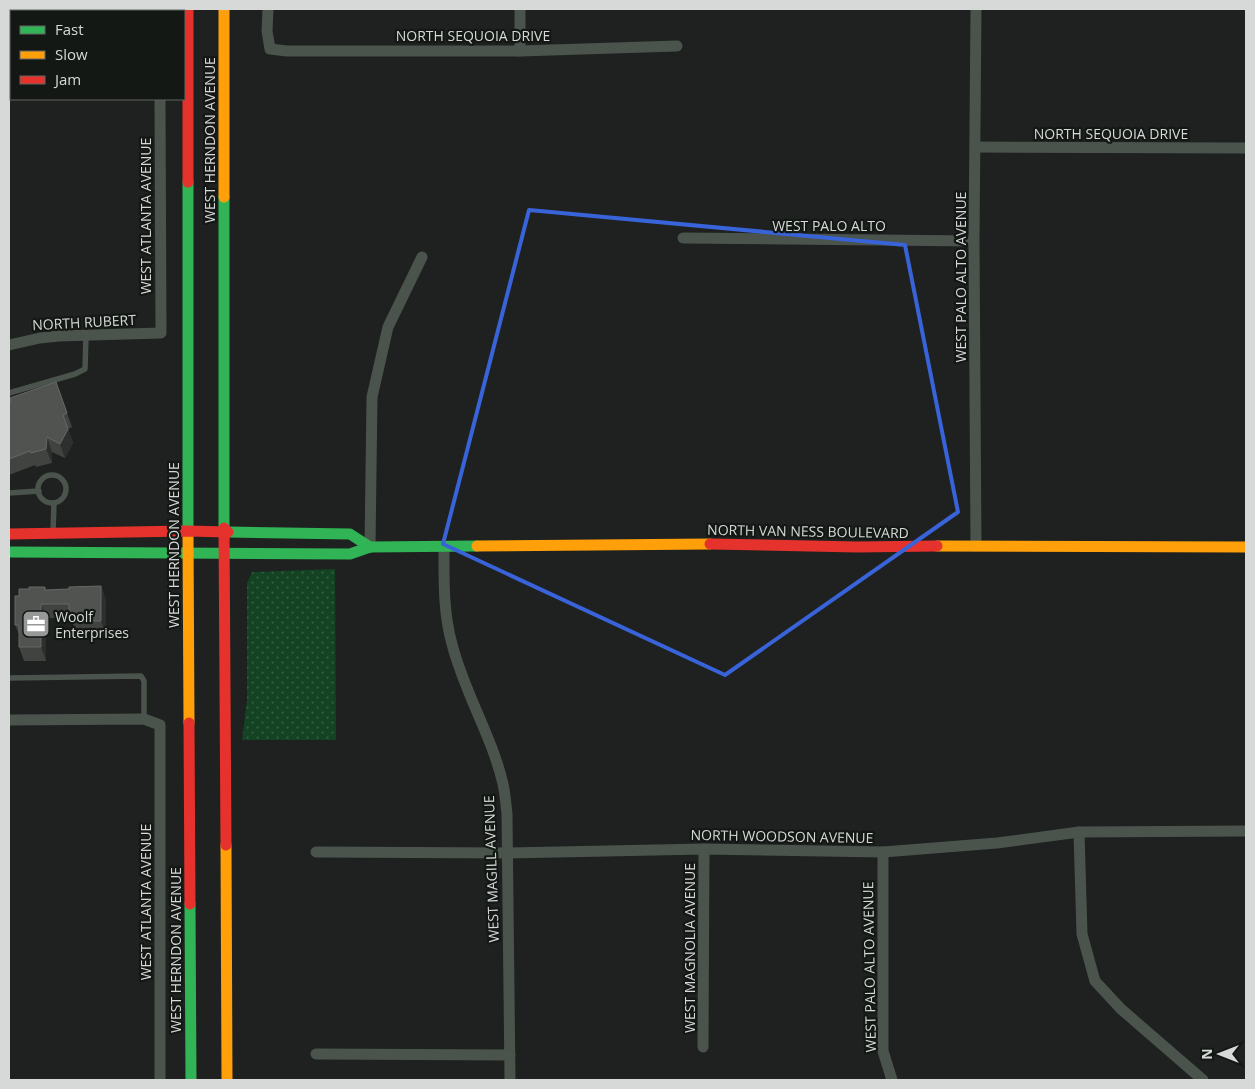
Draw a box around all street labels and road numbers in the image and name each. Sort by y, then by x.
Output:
street label: NORTH SEQUOIA DRIVE [396,26,550,45]
street label: WEST HERNDON AVENUE [200,57,219,223]
street label: NORTH SEQUOIA DRIVE [1034,124,1188,143]
street label: WEST ATLANTA AVENUE [136,138,155,294]
street label: WEST PALO ALTO AVENUE [951,192,970,362]
street label: WEST PALO ALTO [772,216,886,235]
street label: NORTH RUBERT [32,310,137,334]
street label: WEST HERNDON AVENUE [164,462,183,628]
street label: NORTH VAN NESS BOULEVARD [707,520,909,542]
street label: WEST MAGILL AVENUE [479,795,503,943]
street label: WEST ATLANTA AVENUE [136,824,155,980]
street label: NORTH WOODSON AVENUE [690,825,874,847]
street label: WEST MAGNOLIA AVENUE [680,863,699,1033]
street label: WEST HERNDON AVENUE [166,867,185,1033]
street label: WEST PALO ALTO AVENUE [858,881,880,1053]

